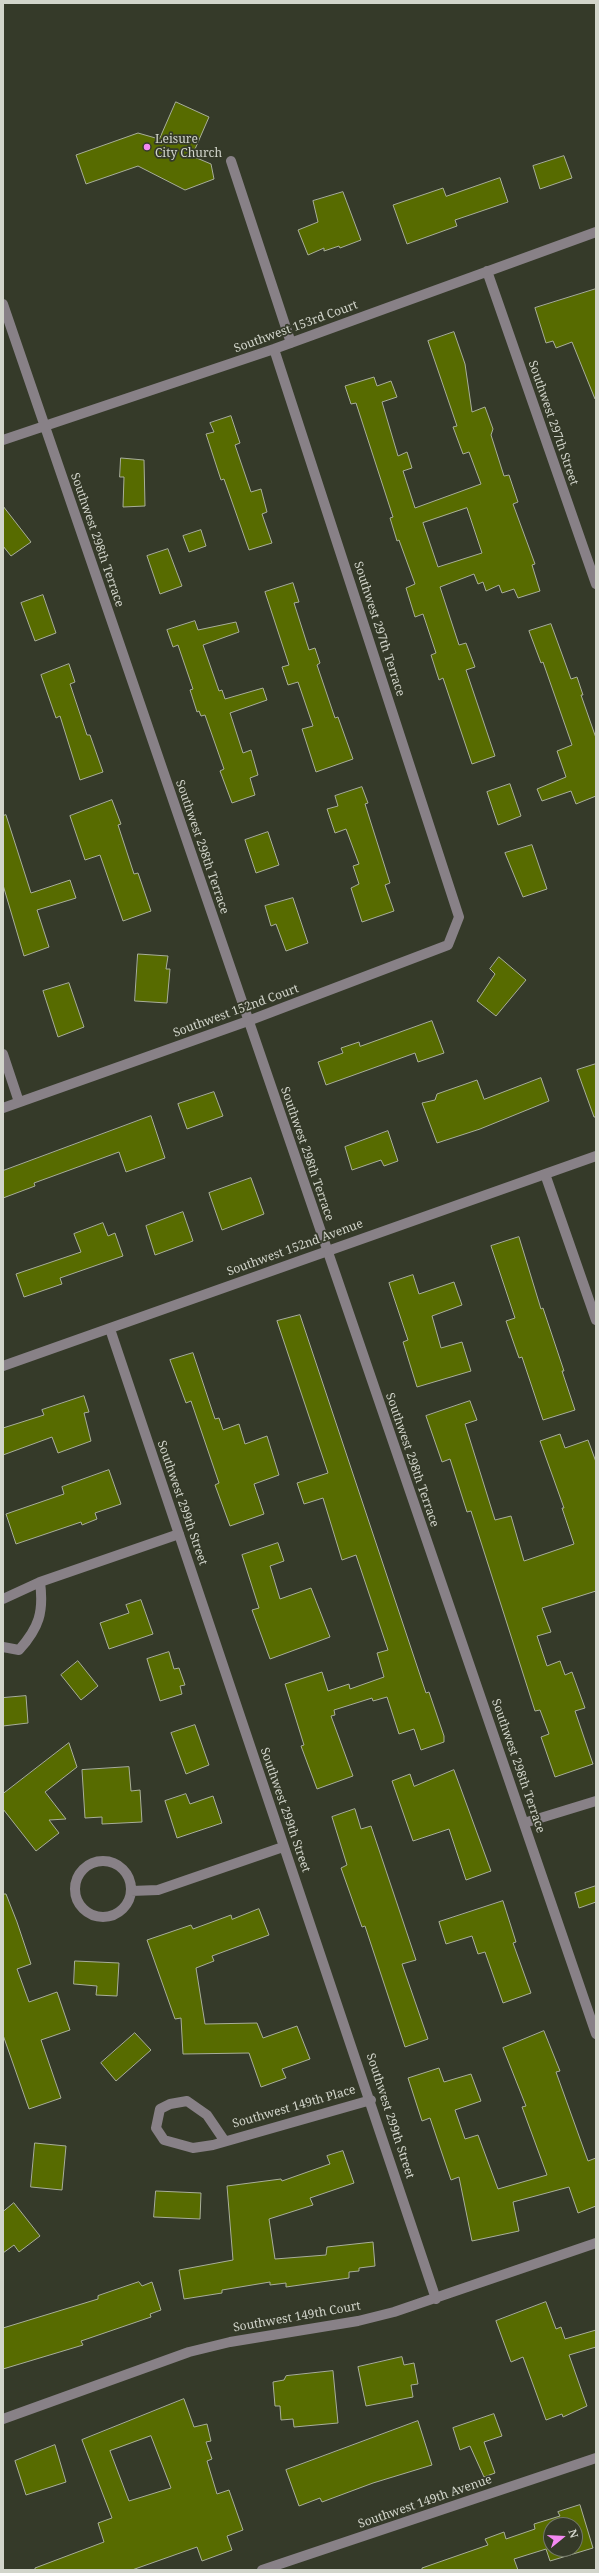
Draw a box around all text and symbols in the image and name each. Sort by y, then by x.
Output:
place label: Leisure City Church [155,133,222,161]
marker: Leisure City Church [142,142,152,152]
street label: Southwest 153rd Court [232,298,360,356]
street label: Southwest 297th Street [525,359,581,487]
street label: Southwest 298th Terrace [67,471,127,609]
street label: Southwest 297th Terrace [350,560,408,698]
street label: Southwest 298th Terrace [172,778,232,916]
street label: Southwest 152nd Court [171,982,301,1040]
street label: Southwest 298th Terrace [277,1085,337,1223]
street label: Southwest 152nd Avenue [225,1217,365,1279]
street label: Southwest 298th Terrace [382,1391,442,1529]
street label: Southwest 299th Street [154,1439,210,1567]
street label: Southwest 298th Terrace [488,1697,548,1835]
street label: Southwest 299th Street [257,1746,313,1874]
street label: Southwest 299th Street [363,2051,417,2181]
street label: Southwest 149th Place [231,2082,357,2132]
street label: Southwest 149th Court [232,2299,362,2335]
street label: Southwest 149th Avenue [356,2472,494,2532]
north arrow [543,2517,583,2557]
text: N [565,2527,582,2540]

